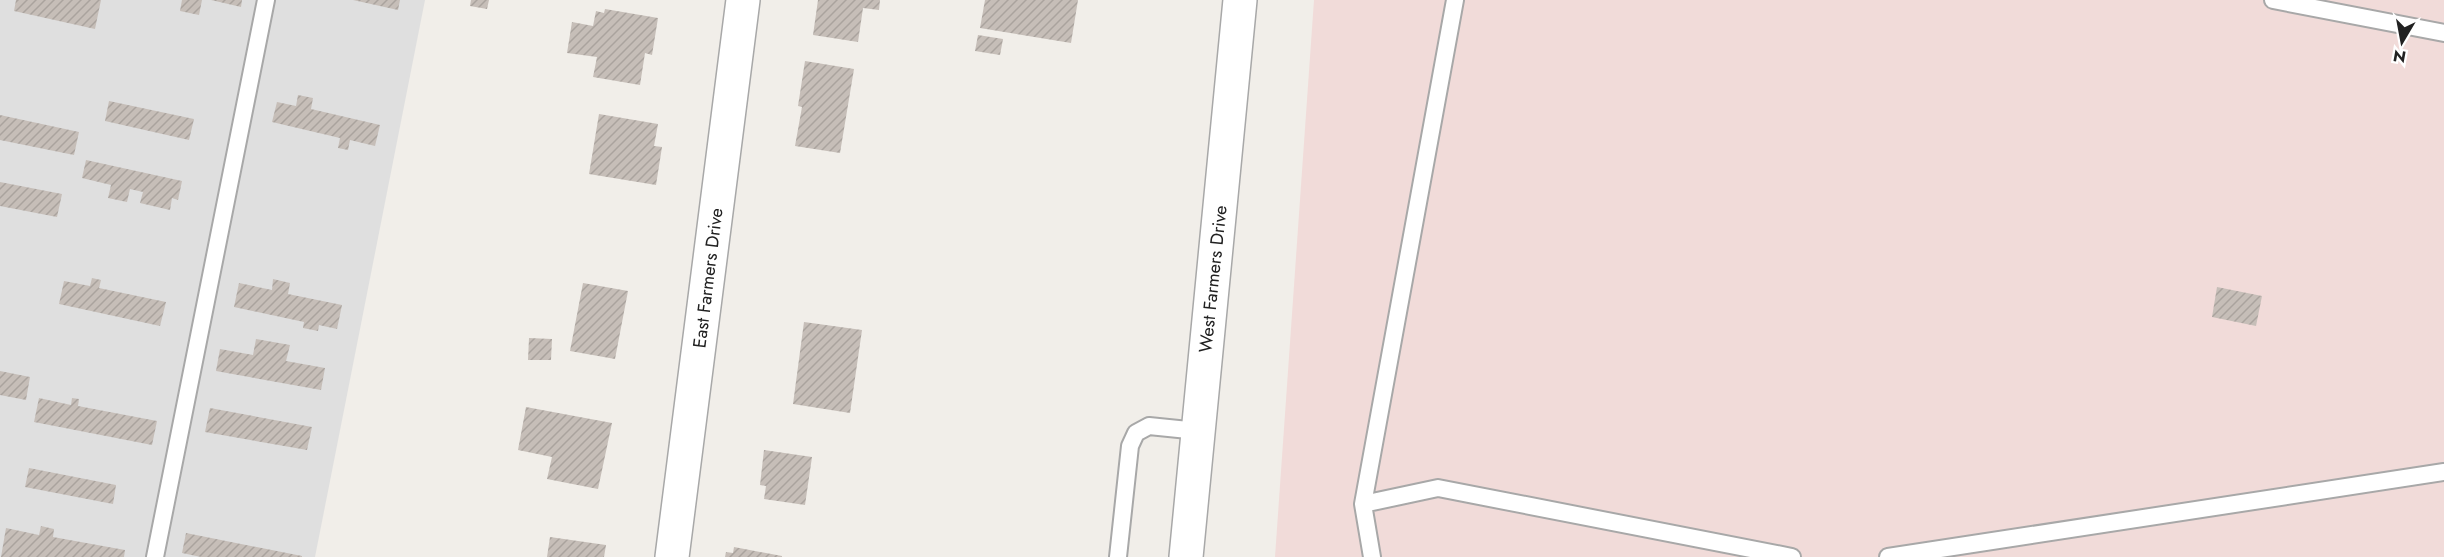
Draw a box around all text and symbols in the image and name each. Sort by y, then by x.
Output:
north arrow [2372,12,2432,72]
text: N [2391,44,2408,69]
street label: West Farmers Drive [1192,204,1234,354]
street label: East Farmers Drive [687,206,729,350]

